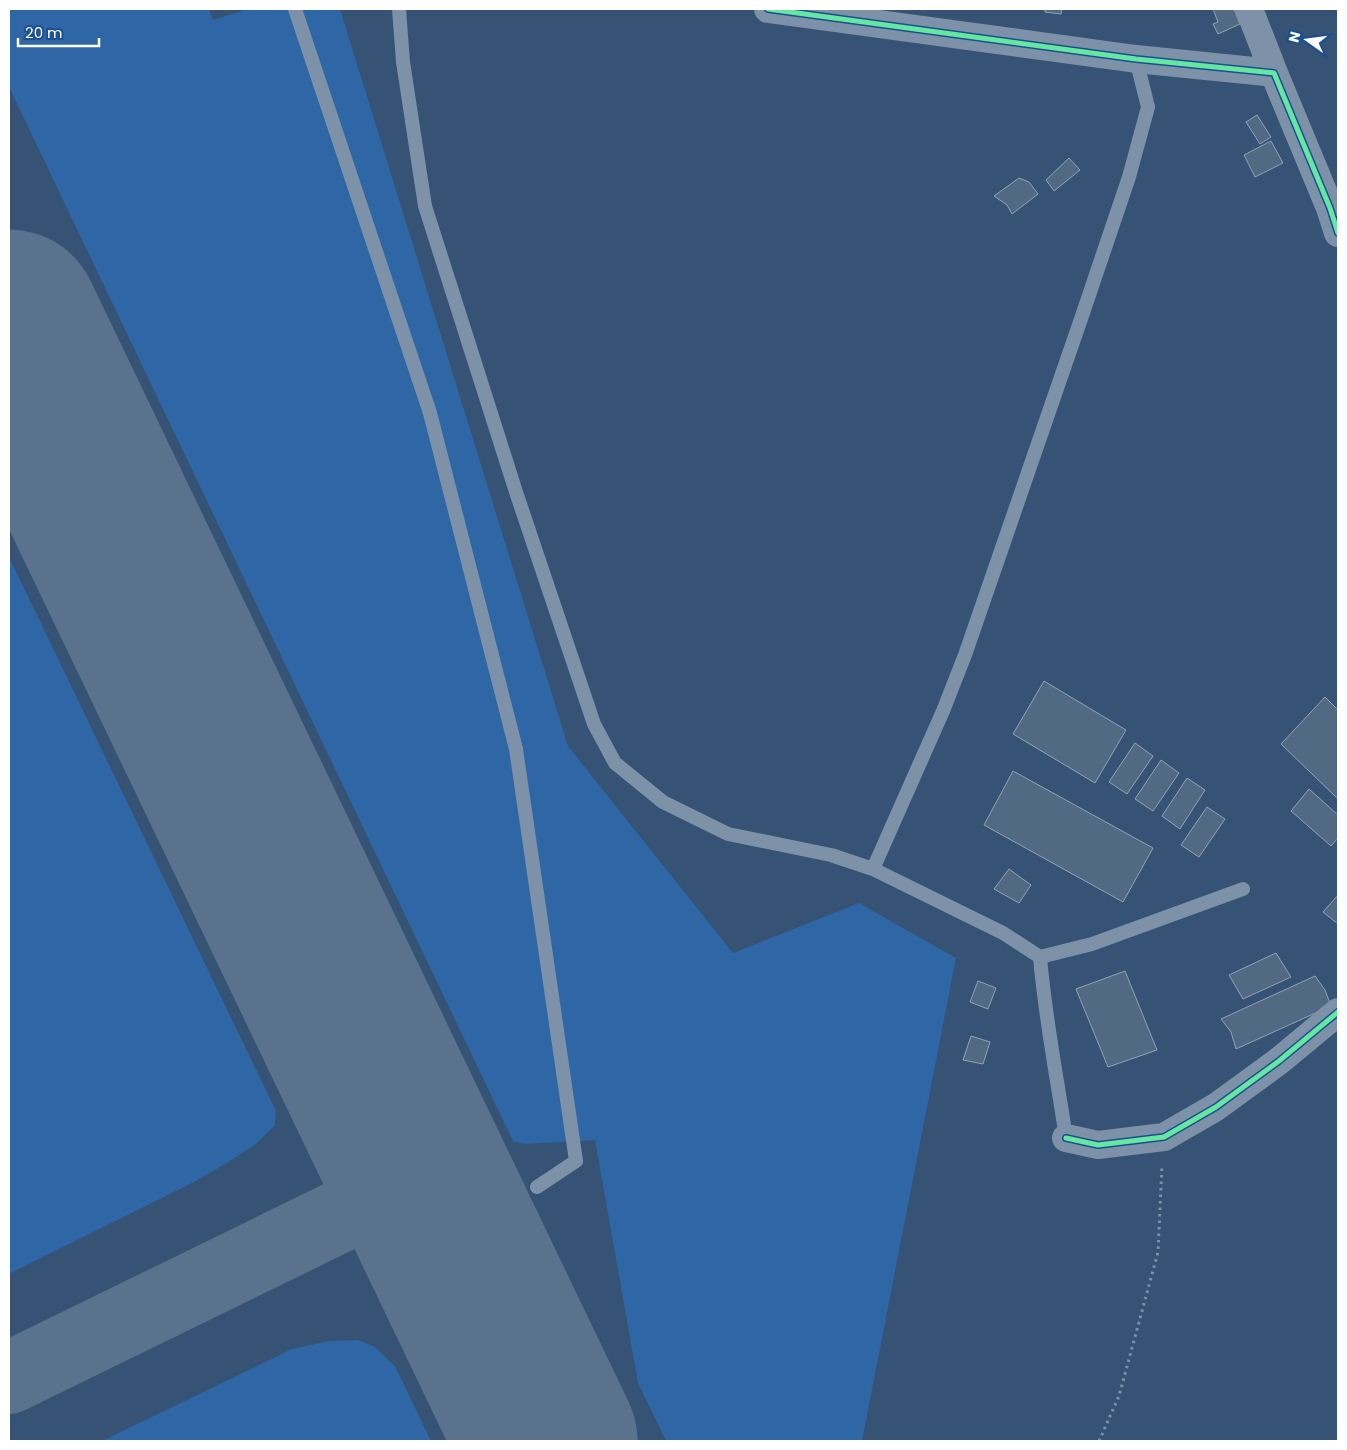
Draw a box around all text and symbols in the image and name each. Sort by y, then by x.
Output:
scale bar [18,15,99,47]
north arrow [1282,15,1332,65]
text: 20 m [25,22,63,43]
text: N [1283,29,1305,44]

